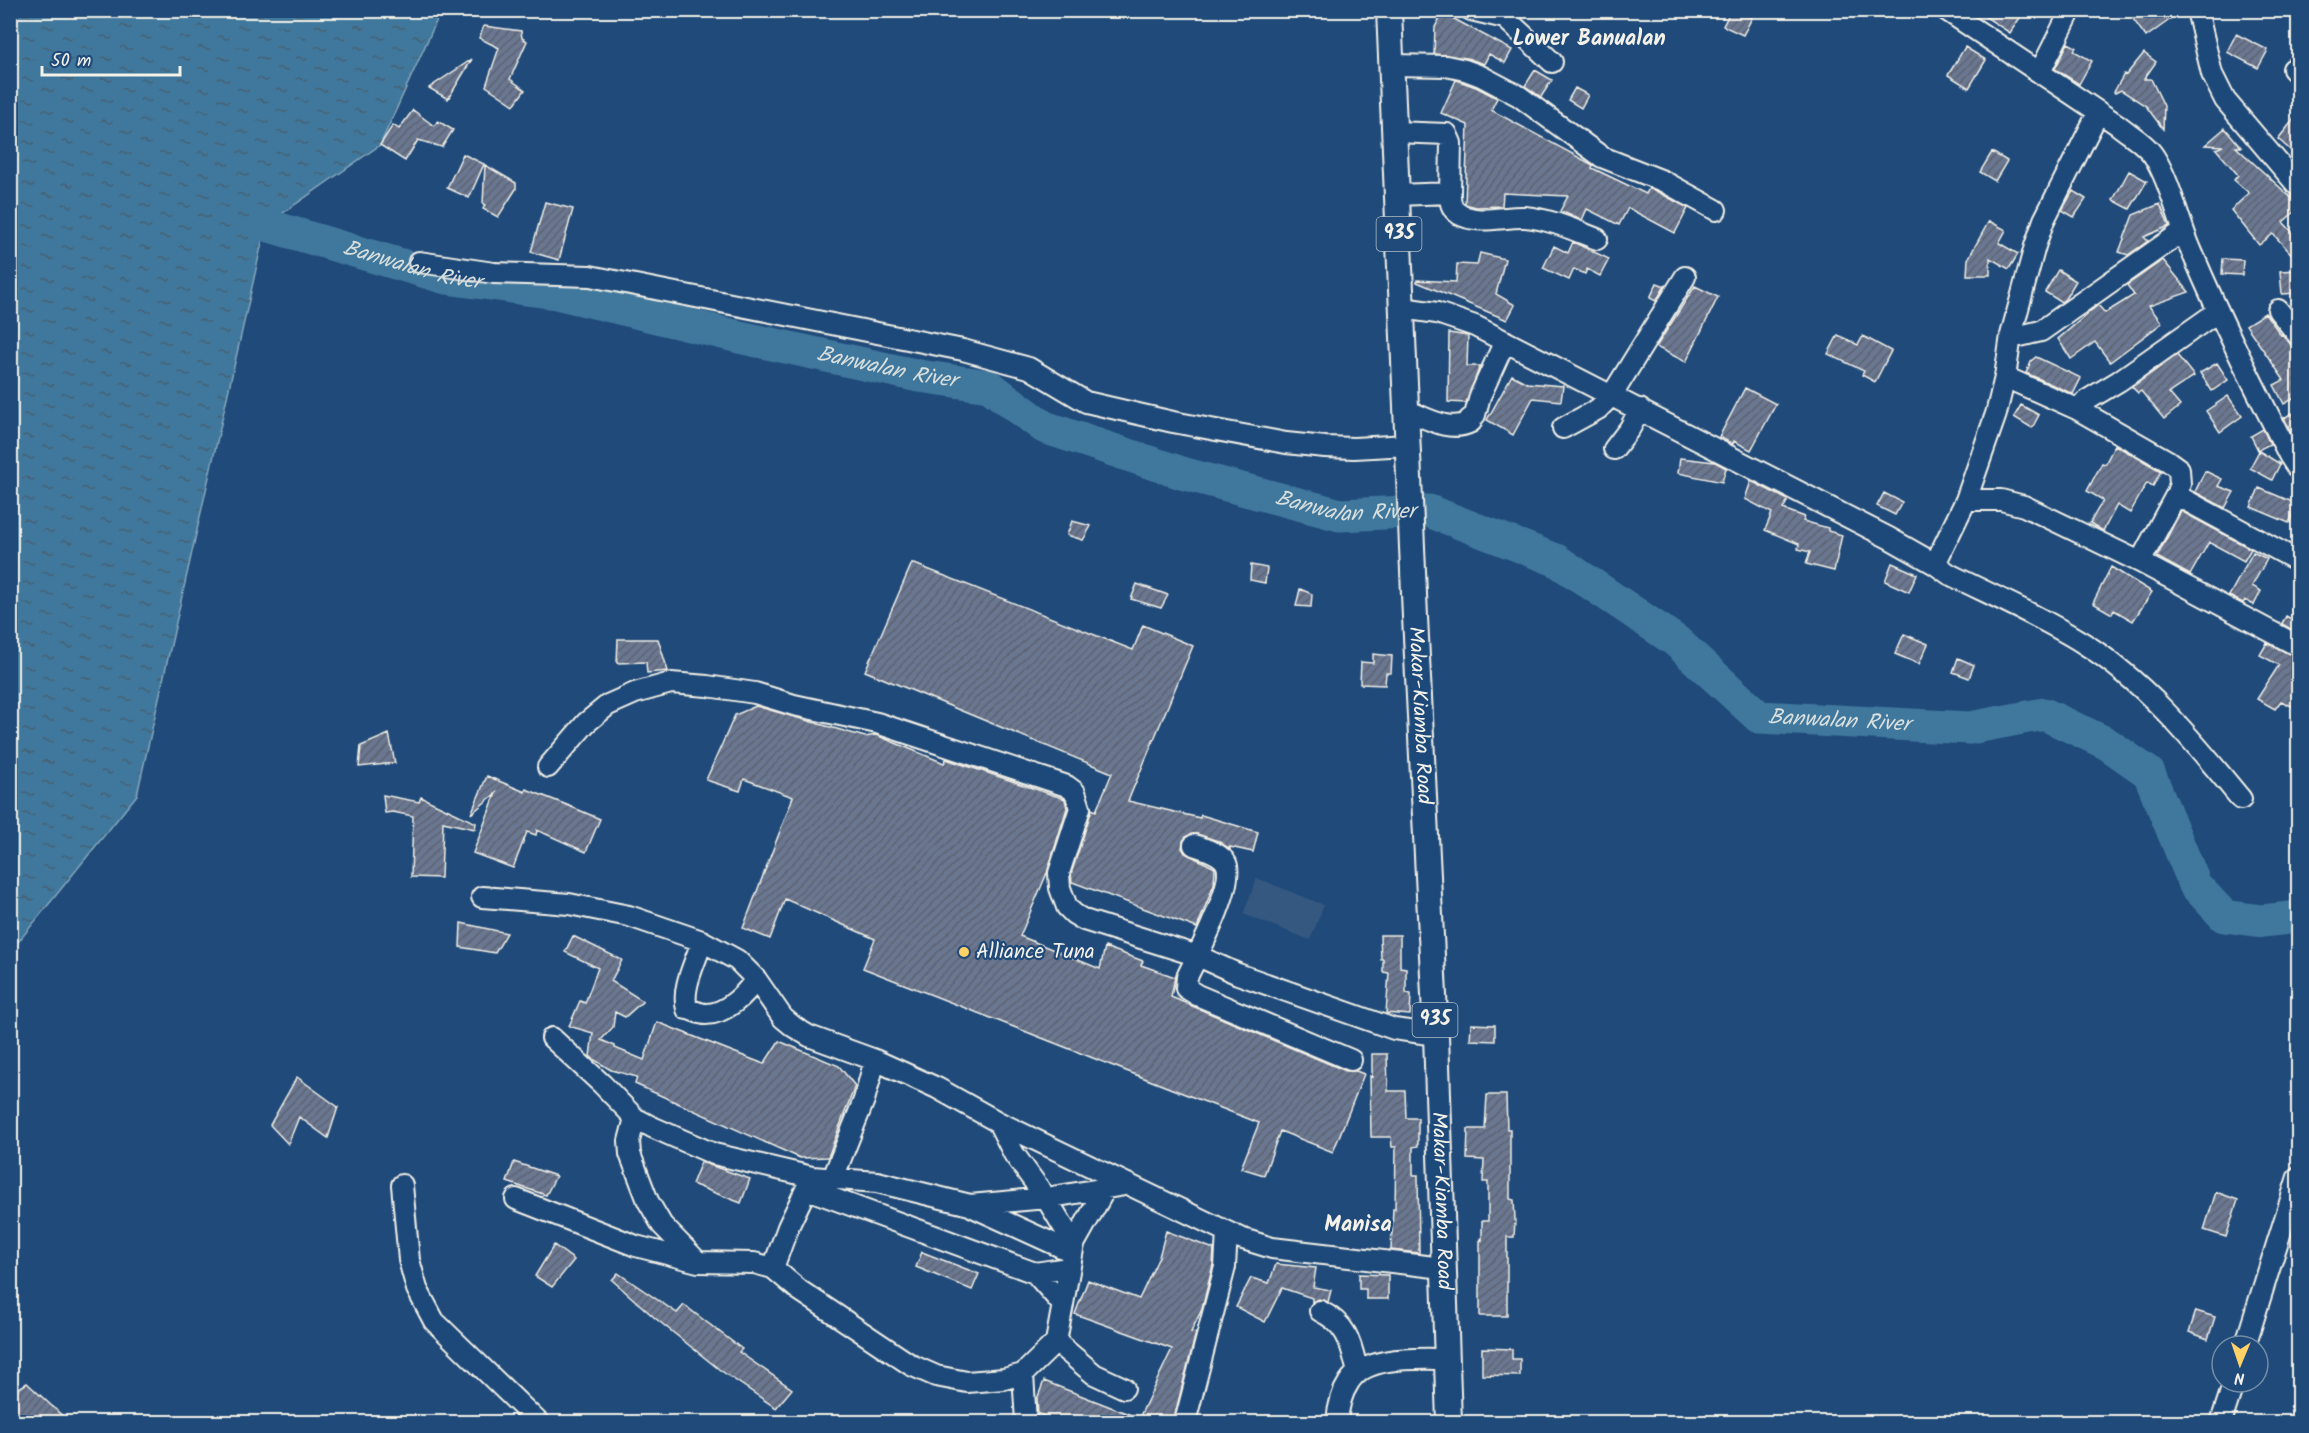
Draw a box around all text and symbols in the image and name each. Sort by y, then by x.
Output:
district label: Lower Banualan [1512,22,1666,57]
scale bar [42,39,180,77]
text: 50 m [51,47,91,76]
road number: 935 [1376,217,1422,251]
water label: Banwalan River [339,231,488,301]
water label: Banwalan River [814,337,964,399]
water label: Banwalan River [1271,481,1421,533]
street label: Makar-Kiamba Road [1399,626,1441,806]
water label: Banwalan River [1767,700,1916,743]
place label: Alliance Tuna [976,936,1095,969]
marker: Alliance Tuna [957,945,971,959]
road number: 935 [1412,1003,1458,1037]
street label: Makar-Kiamba Road [1422,1111,1461,1291]
district label: Manisa [1324,1208,1392,1243]
north arrow [2210,1334,2270,1394]
text: N [2234,1365,2245,1390]

